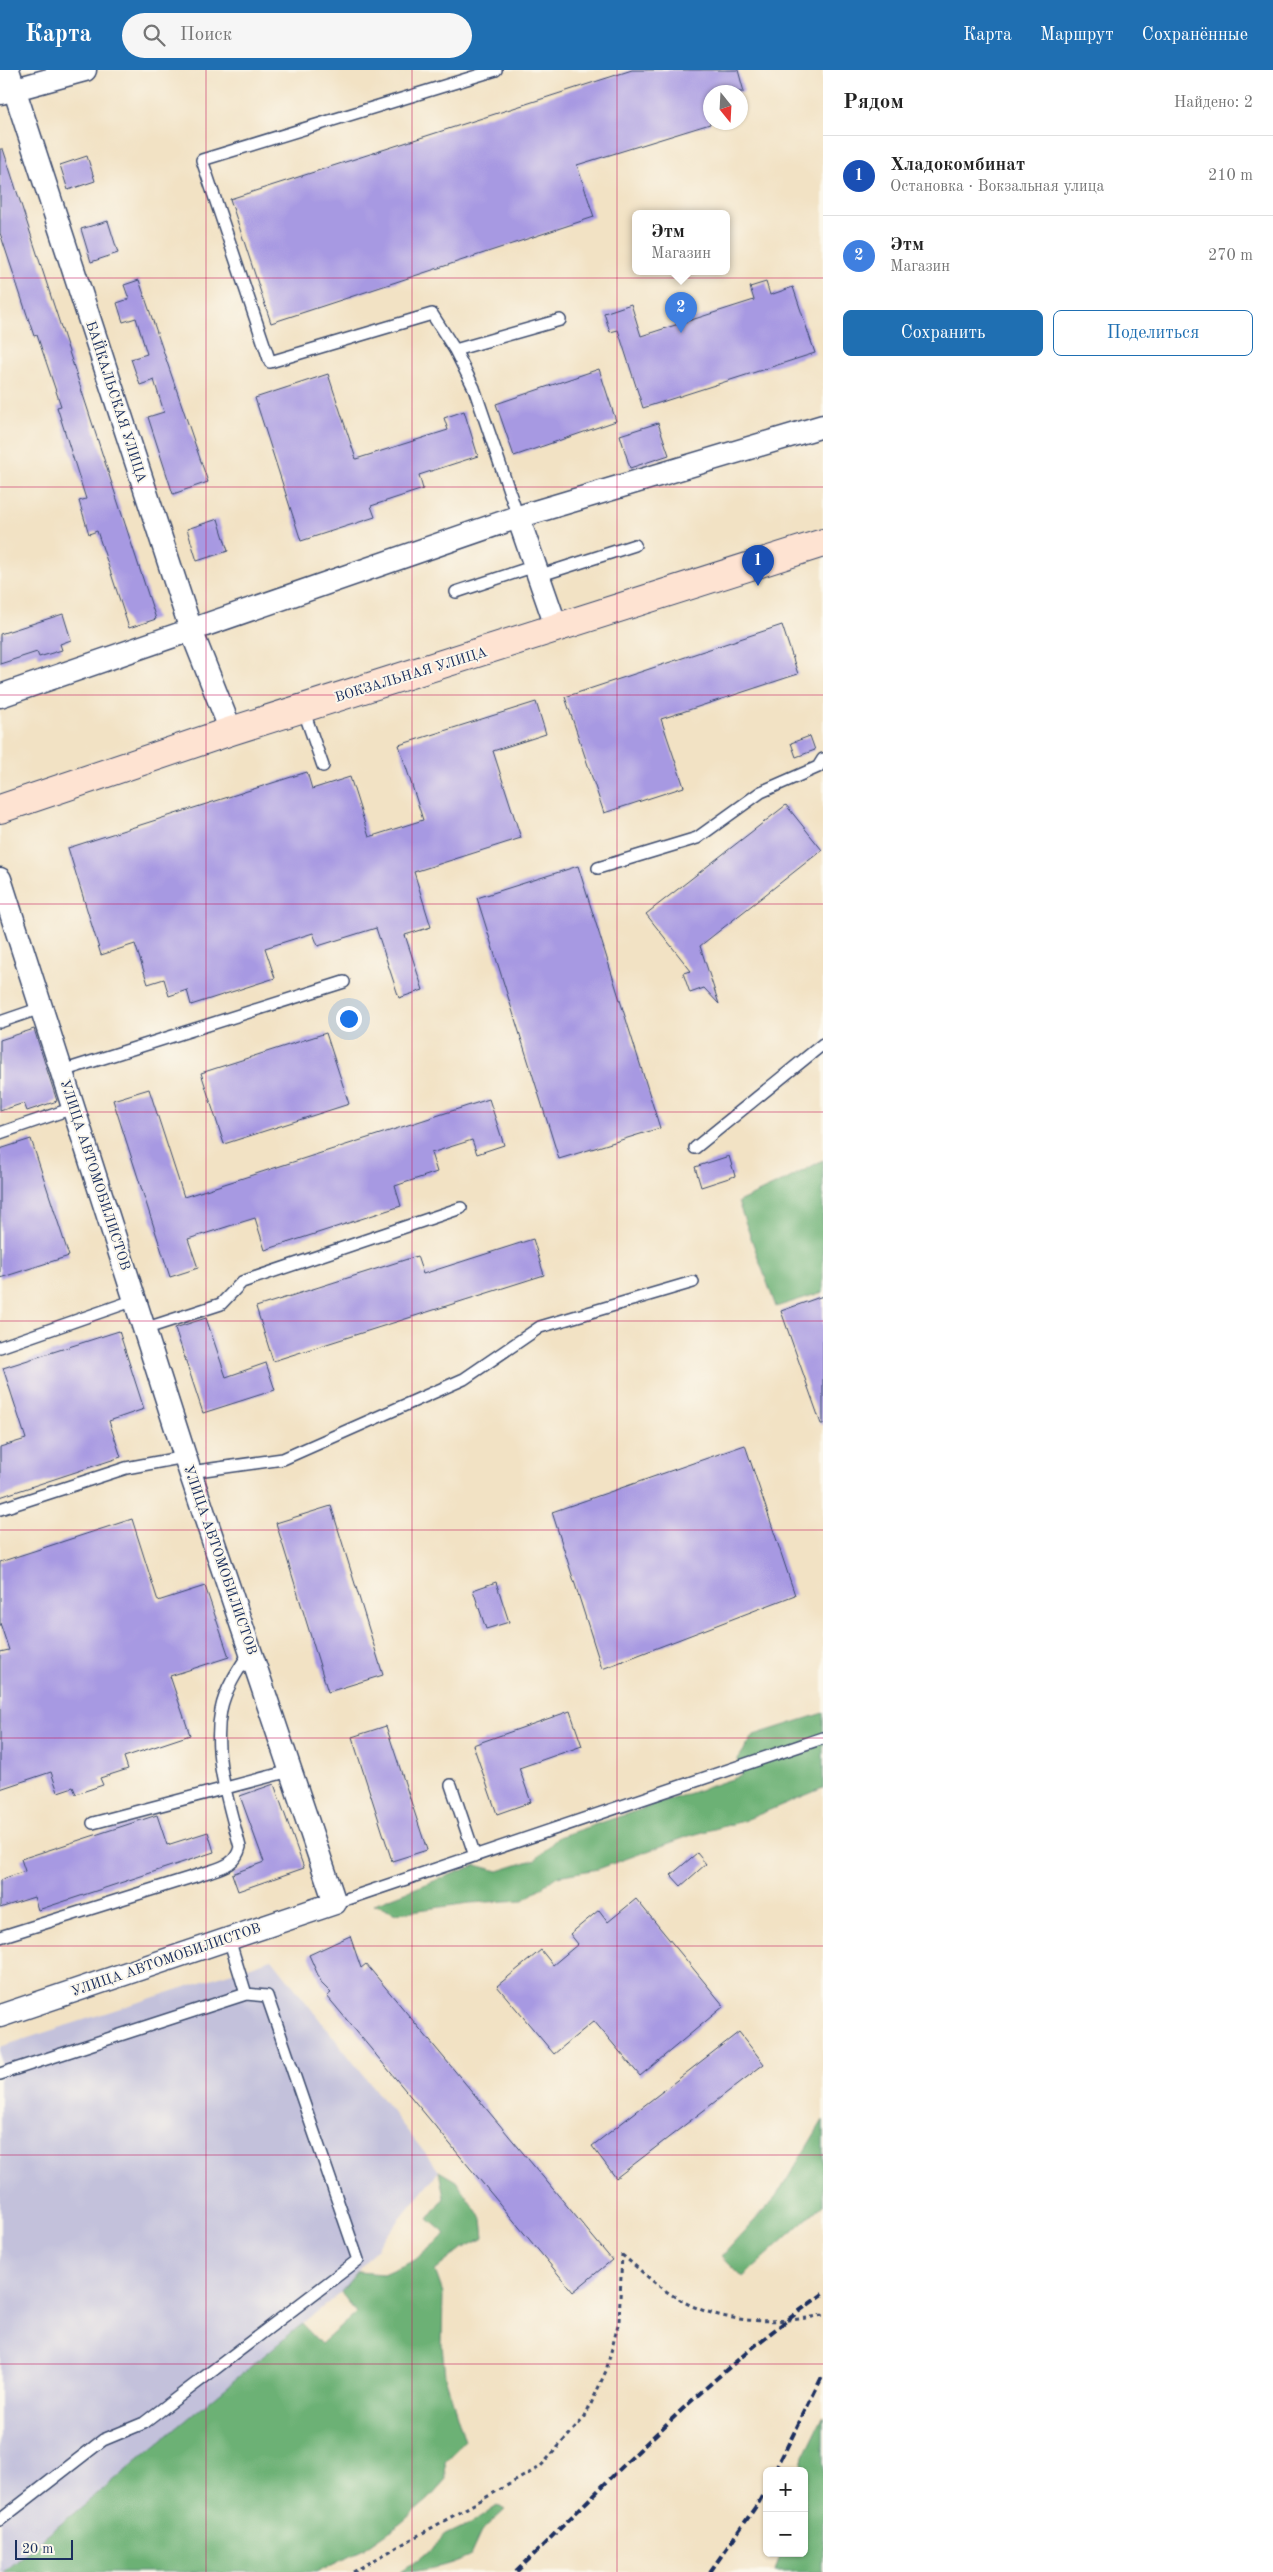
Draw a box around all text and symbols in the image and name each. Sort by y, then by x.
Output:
search box [122,13,472,58]
icon: search [140,21,168,49]
text: Карта [25,23,92,47]
text: Поиск [180,26,232,45]
text: Карта [963,26,1012,44]
text: Маршрут [1040,26,1114,44]
text: Сохранённые [1142,26,1248,44]
north arrow [703,85,748,130]
text: Рядом [843,92,904,113]
text: Найдено: 2 [1174,95,1253,111]
text: Хладокомбинат [890,156,1025,175]
text: 1 [854,168,864,184]
text: 210 m [1208,168,1253,184]
text: Остановка · Вокзальная улица [890,179,1104,195]
popup [632,210,730,275]
text: Этм [651,223,685,242]
text: Этм [890,236,924,255]
text: Магазин [651,246,711,262]
text: 2 [854,248,864,264]
text: 270 m [1208,248,1253,264]
text: Магазин [890,259,950,275]
pin: 2 [665,292,697,333]
button: Сохранить [843,310,1043,356]
button: Поделиться [1053,310,1253,356]
street label: БАЙКАЛЬСКАЯ УЛИЦА [83,318,153,485]
pin: 1 [742,545,774,586]
street label: ВОКЗАЛЬНАЯ УЛИЦА [333,645,489,705]
your location [336,1006,362,1032]
street label: УЛИЦА АВТОМОБИЛИСТОВ [58,1078,132,1272]
street label: УЛИЦА АВТОМОБИЛИСТОВ [181,1463,259,1657]
street label: УЛИЦА АВТОМОБИЛИСТОВ [69,1921,263,1999]
map controls [763,2467,808,2557]
button: + [763,2467,808,2512]
button: − [763,2512,808,2557]
scale bar [15,2537,72,2560]
text: 20 m [22,2542,53,2556]

